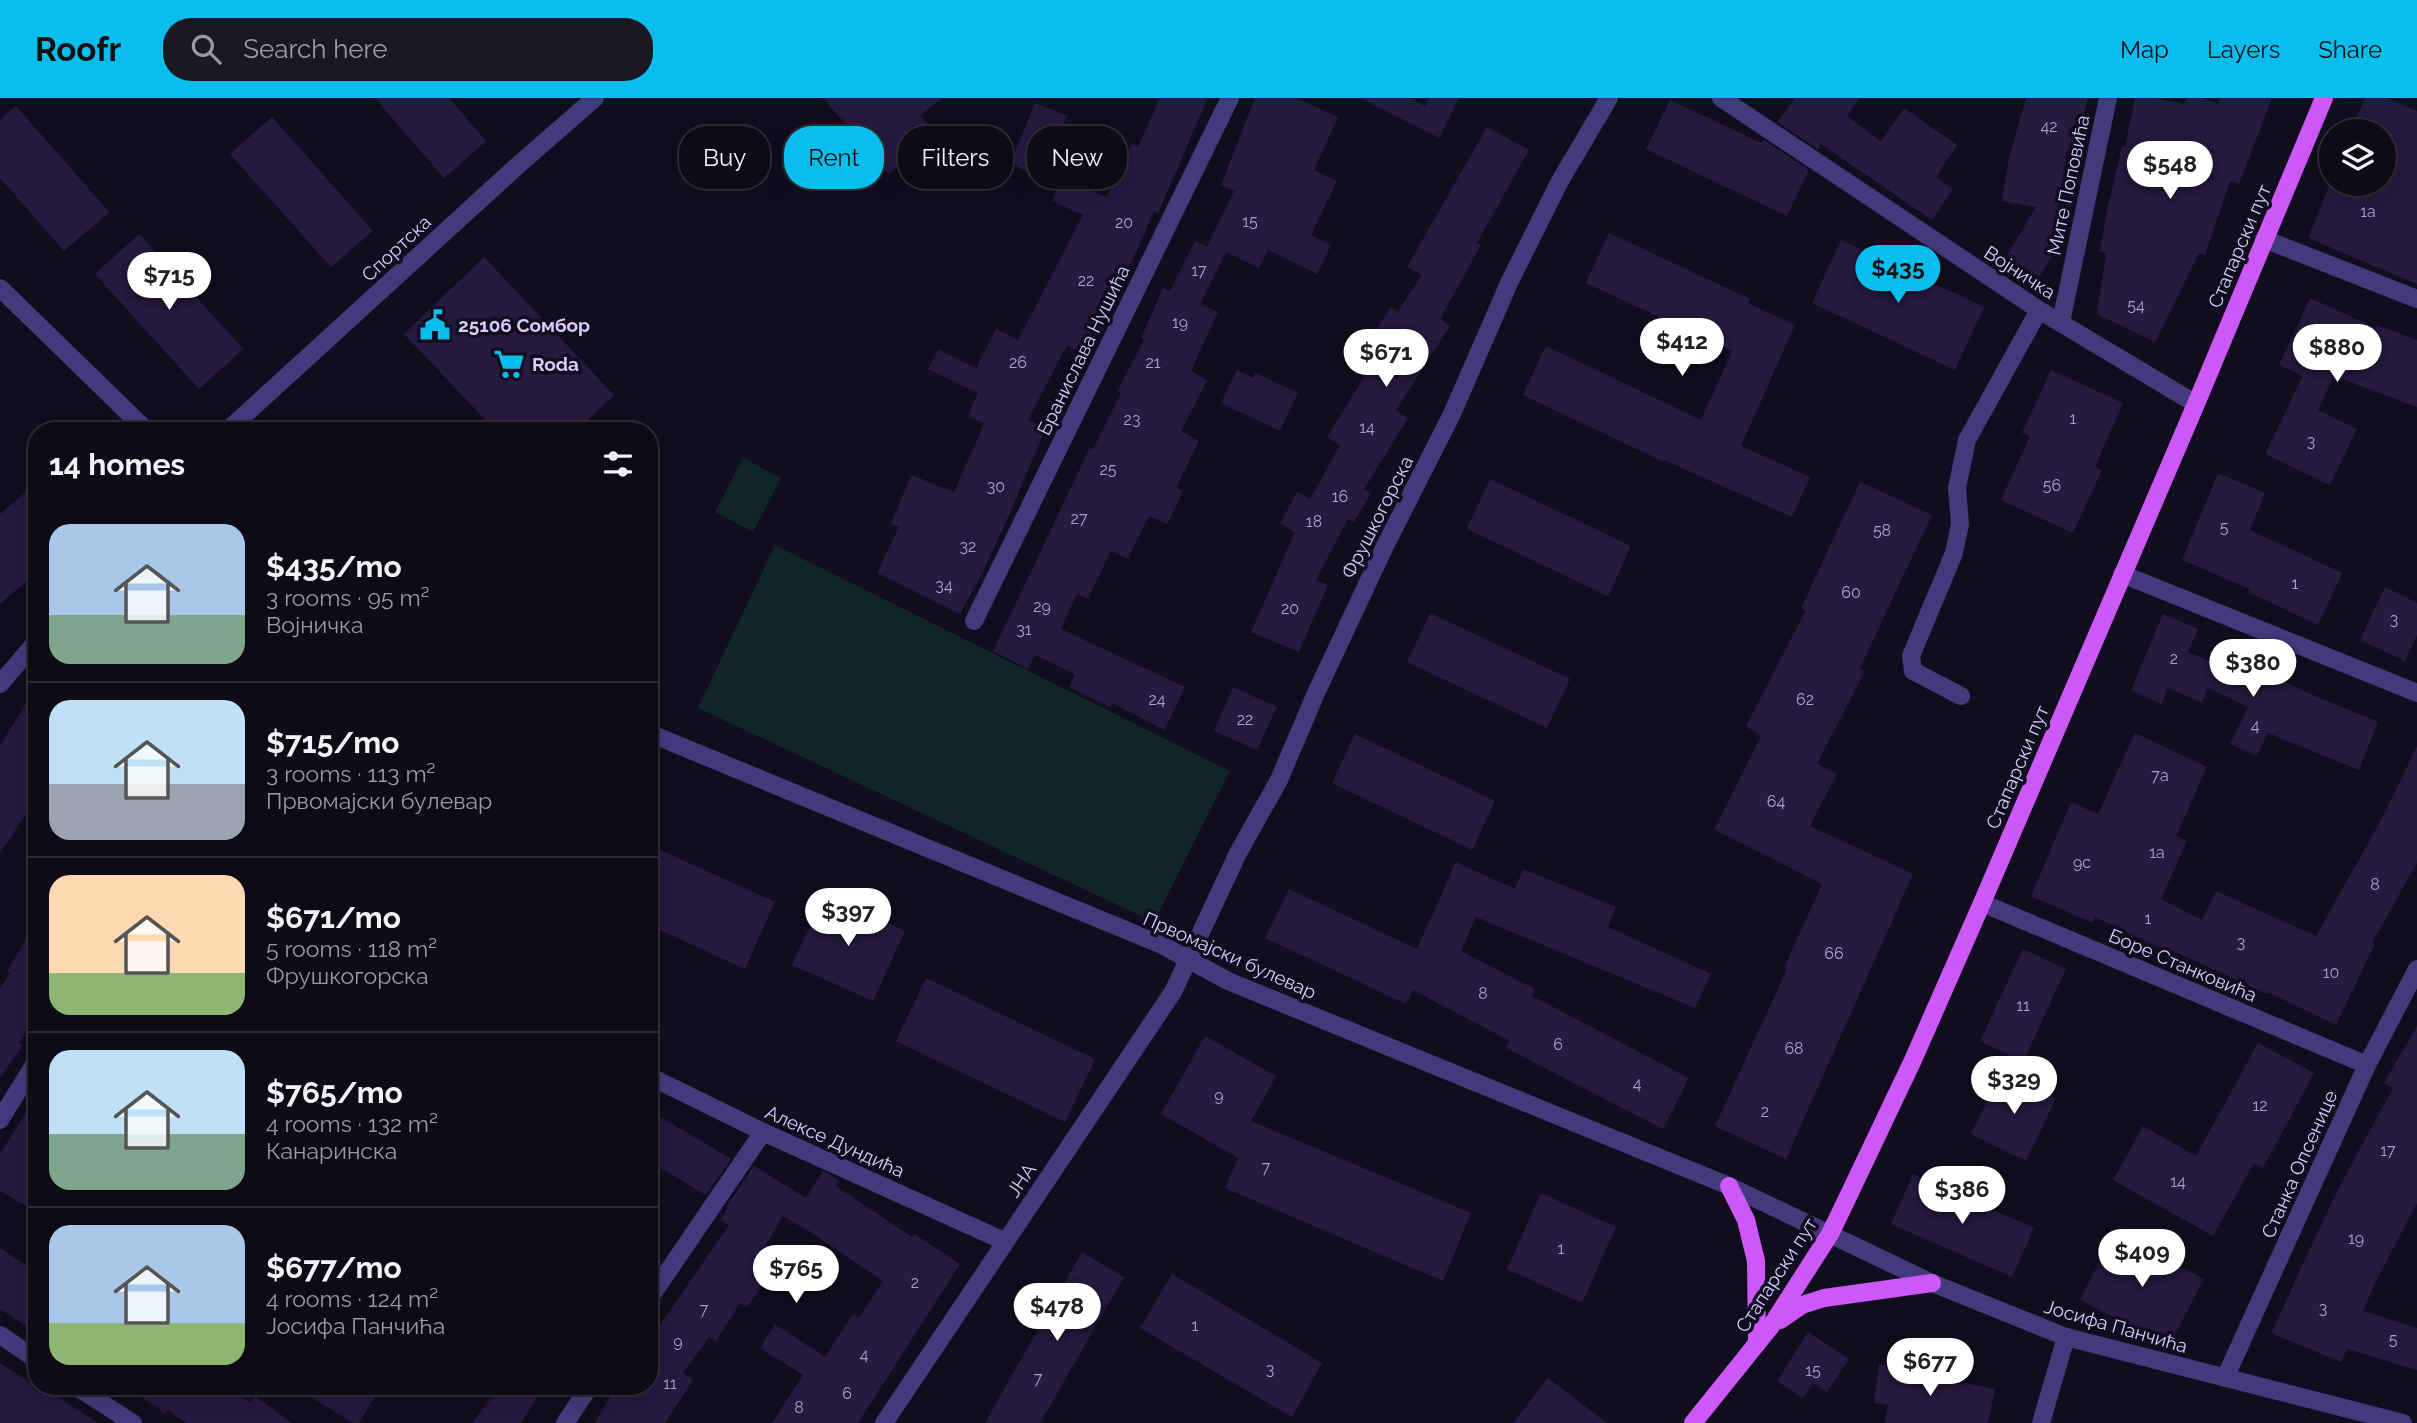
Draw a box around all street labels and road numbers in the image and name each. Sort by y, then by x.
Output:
street label: Мите Поповића [2042,113,2094,257]
street label: Стапарски пут [2203,181,2275,311]
street label: Спортска [357,210,435,286]
street label: Војничка [1980,241,2060,303]
street label: Бранислава Нушића [1032,262,1134,438]
street label: Фрушкогорска [1337,452,1417,582]
street label: Стапарски пут [1981,702,2053,832]
street label: Првомајски булевар [1140,907,1320,1003]
street label: Боре Станковића [2106,924,2260,1006]
street label: Станка Опсенице [2257,1087,2341,1241]
street label: Алексе Дундића [762,1100,908,1182]
street label: ЈНА [1002,1159,1040,1201]
street label: Стапарски пут [1731,1214,1821,1336]
street label: Јосифа Панчића [2042,1295,2190,1357]

